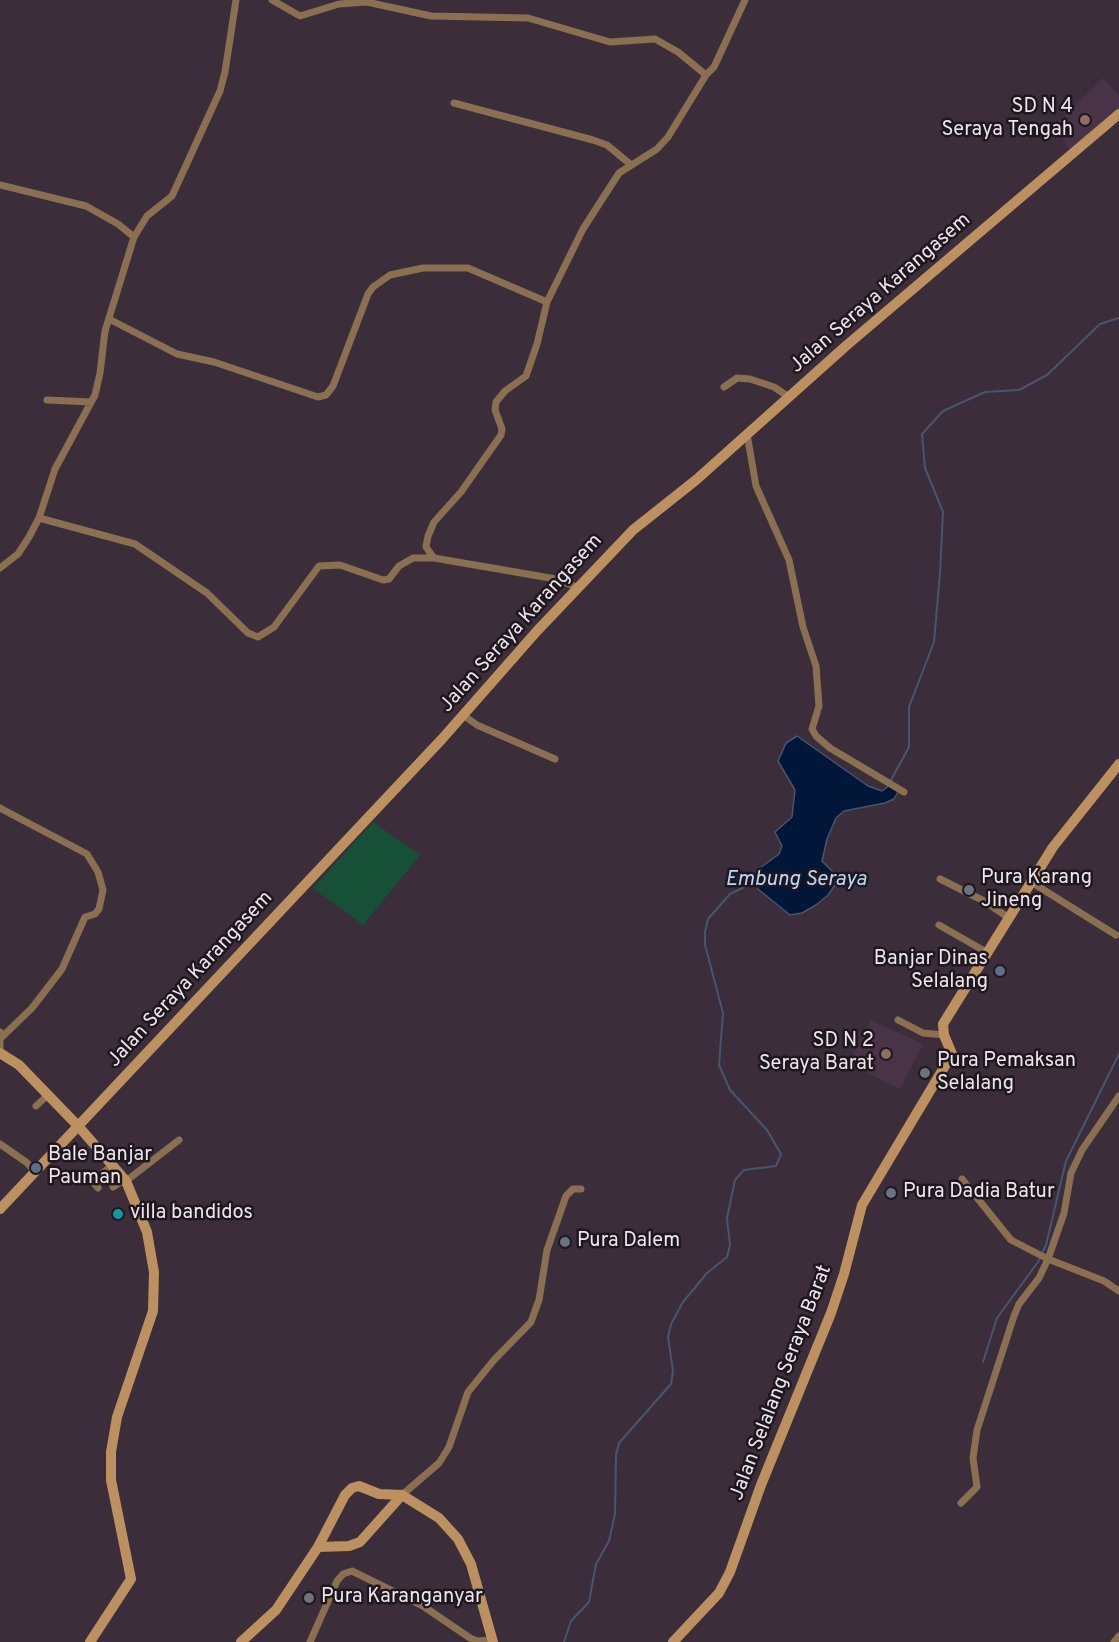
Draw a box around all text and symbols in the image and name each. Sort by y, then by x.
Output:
place label: SD N 4 Seraya Tengah [942,96,1073,143]
marker: SD N 4 Seraya Tengah [1078,113,1092,127]
street label: Jalan Seraya Karangasem [786,209,976,379]
street label: Jalan Seraya Karangasem [436,530,608,718]
place label: Pura Karang Jineng [981,867,1092,914]
water label: Embung Seraya [725,868,867,894]
marker: Pura Karang Jineng [962,883,976,897]
street label: Jalan Seraya Karangasem [103,887,279,1073]
place label: Banjar Dinas Selalang [874,948,988,995]
marker: Banjar Dinas Selalang [993,964,1007,978]
place label: SD N 2 Seraya Barat [759,1030,874,1077]
marker: SD N 2 Seraya Barat [879,1047,893,1061]
place label: Pura Pemaksan Selalang [937,1050,1076,1097]
marker: Pura Pemaksan Selalang [918,1066,932,1080]
place label: Bale Banjar Pauman [48,1144,152,1191]
marker: Bale Banjar Pauman [29,1161,43,1175]
place label: Pura Dadia Batur [903,1181,1055,1205]
marker: Pura Dadia Batur [884,1186,898,1200]
place label: villa bandidos [130,1202,253,1226]
marker: villa bandidos [111,1207,125,1221]
place label: Pura Dalem [577,1230,680,1254]
marker: Pura Dalem [558,1235,572,1249]
street label: Jalan Selalang Seraya Barat [726,1262,838,1504]
place label: Pura Karanganyar [321,1586,483,1610]
marker: Pura Karanganyar [302,1591,316,1605]

